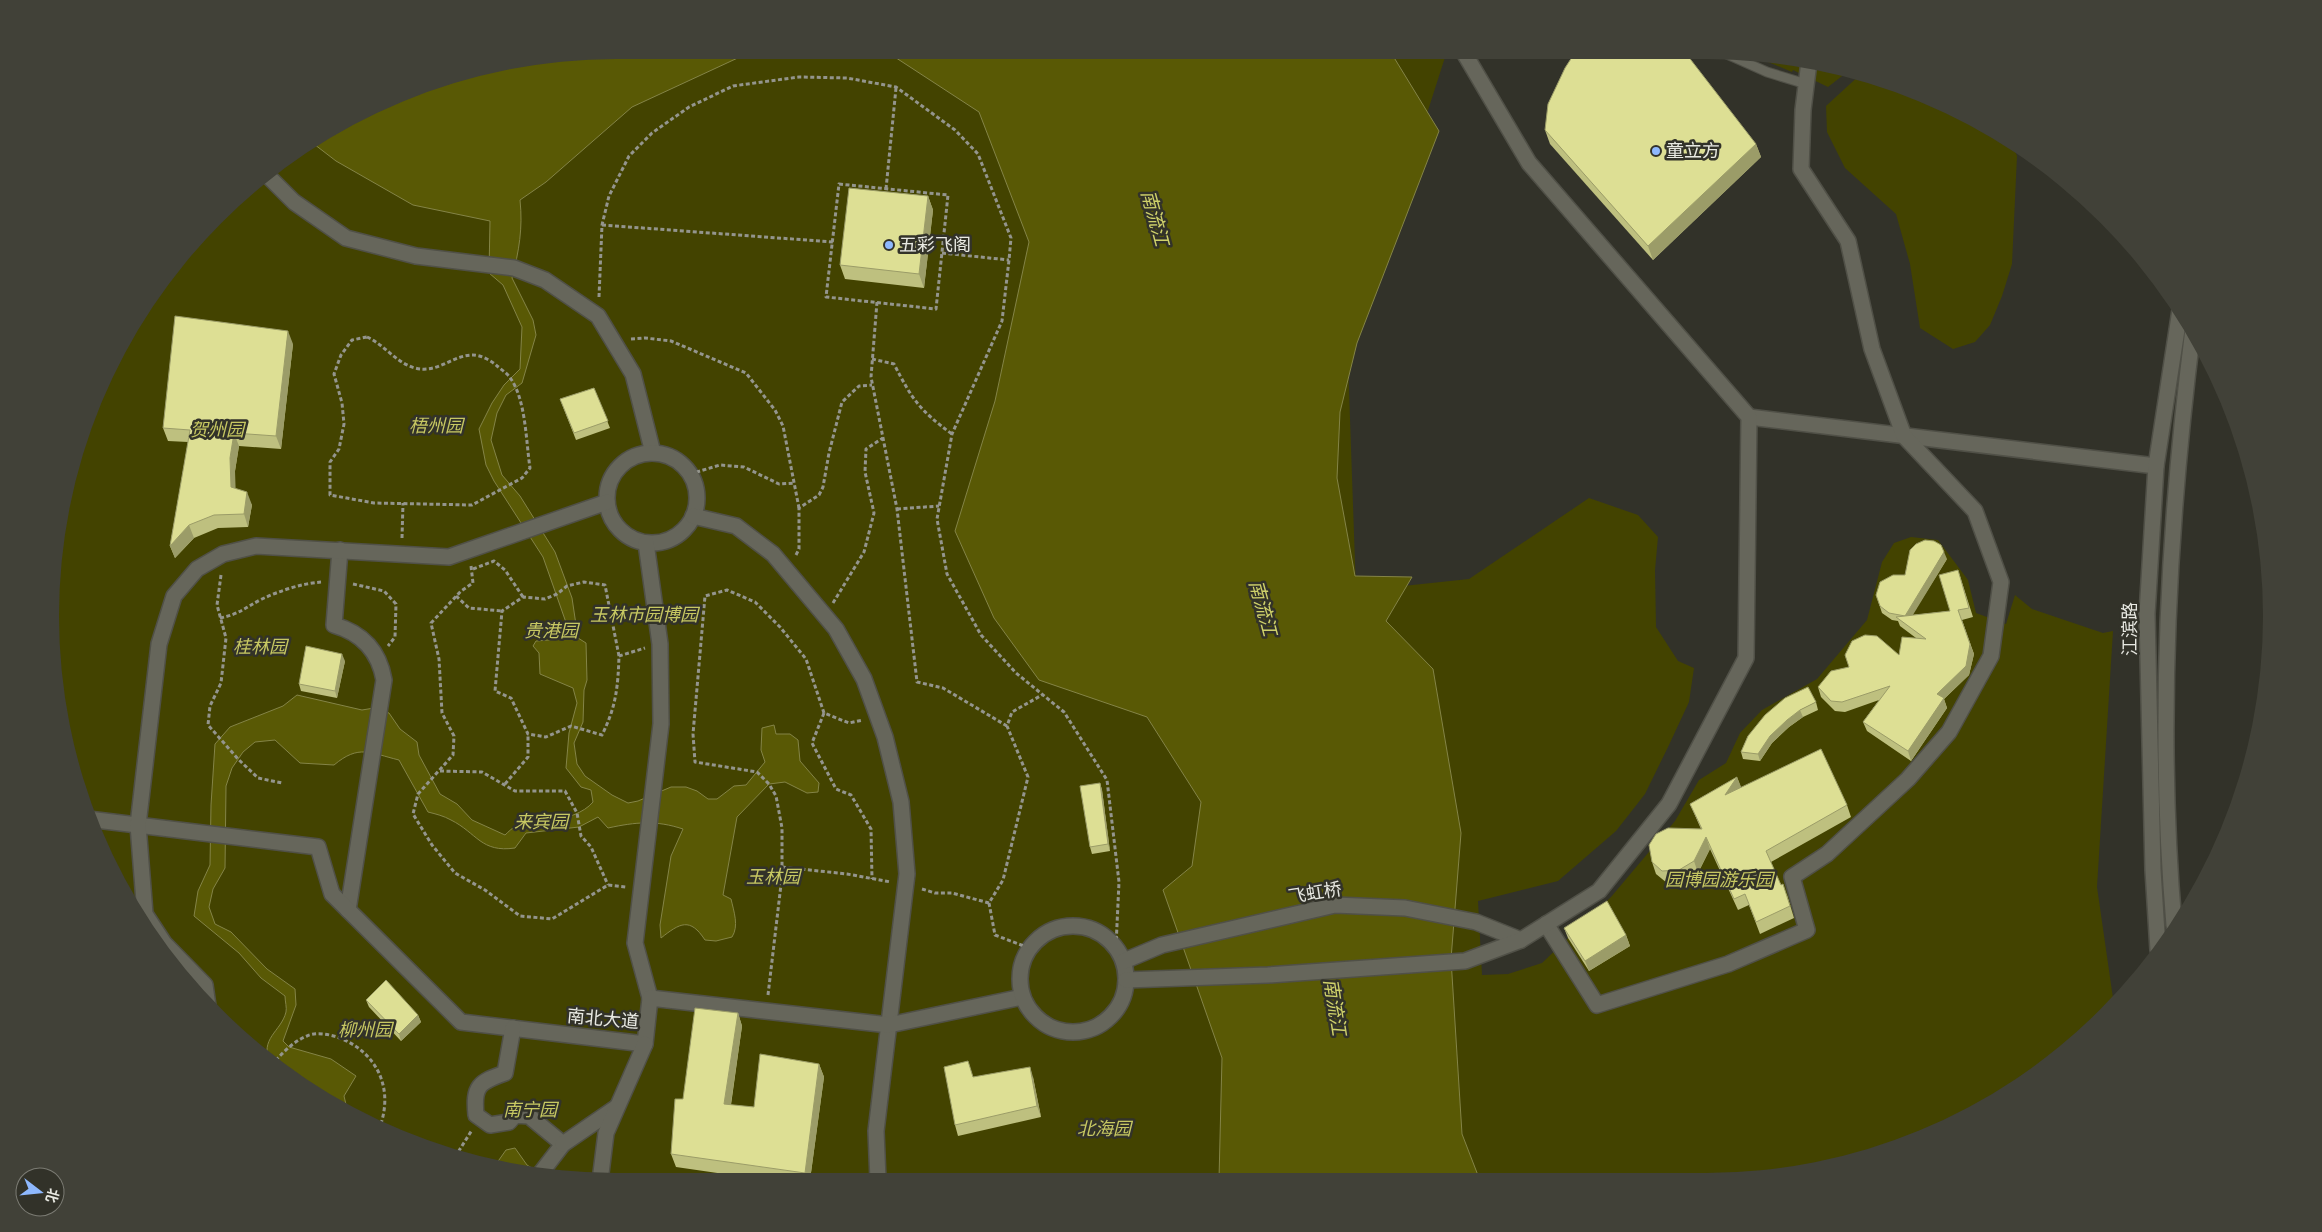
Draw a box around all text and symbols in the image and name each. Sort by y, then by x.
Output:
place label: 童立方 [1666,140,1720,162]
marker: 童立方 [1650,145,1662,157]
water label: 南流江 [1137,187,1174,250]
place label: 五彩飞阁 [899,234,971,256]
marker: 五彩飞阁 [883,239,895,251]
park label: 梧州园 [409,415,466,437]
park label: 贺州园 [190,419,247,441]
water label: 南流江 [1245,577,1282,640]
street label: 江滨路 [2119,602,2141,656]
park label: 玉林市园博园 [590,604,701,626]
park label: 贵港园 [524,620,581,642]
park label: 桂林园 [233,636,290,658]
park label: 来宾园 [514,811,571,833]
park label: 玉林园 [746,866,803,888]
park label: 园博园游乐园 [1665,869,1776,891]
street label: 飞虹桥 [1287,878,1343,908]
water label: 南流江 [1319,977,1351,1039]
street label: 南北大道 [566,1005,640,1033]
park label: 柳州园 [338,1019,395,1041]
park label: 南宁园 [503,1099,560,1121]
park label: 北海园 [1077,1118,1134,1140]
north arrow [15,1167,65,1217]
text: 北 [42,1186,63,1205]

